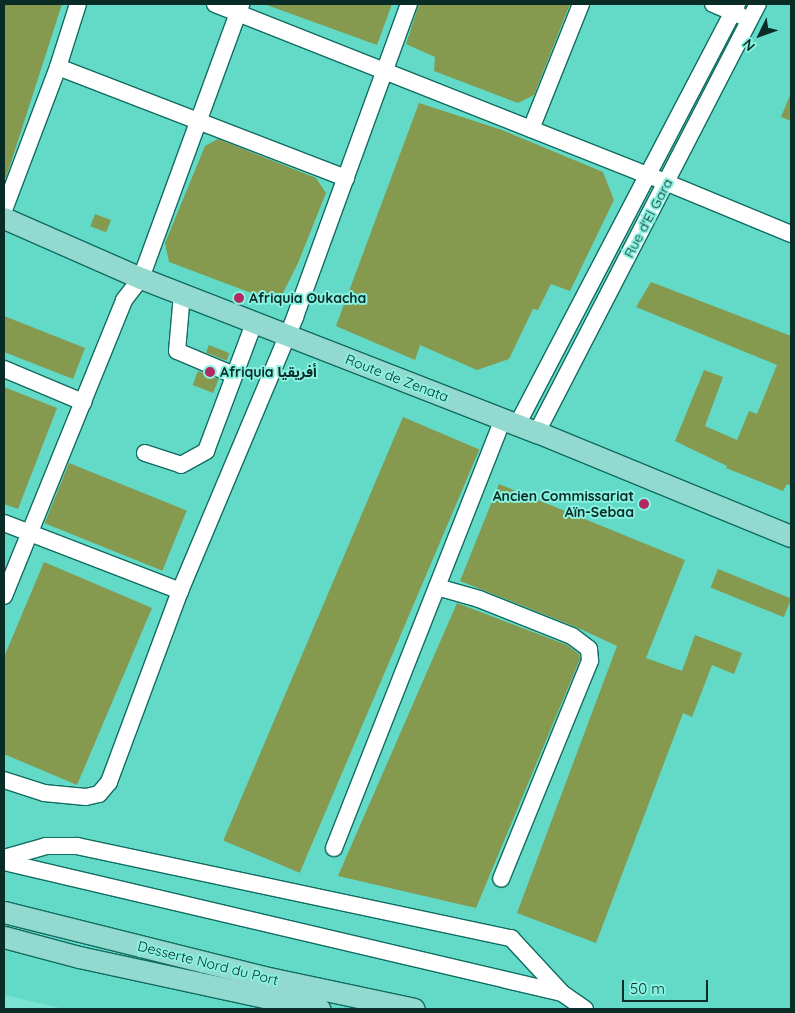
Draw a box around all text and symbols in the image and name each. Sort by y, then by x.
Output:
north arrow [735,10,785,60]
text: N [739,35,759,55]
street label: Rue d'El Gara [620,176,676,260]
place label: Afriquia Oukacha [249,290,366,306]
marker: Afriquia Oukacha [233,292,245,304]
street label: Route de Zenata [343,351,451,405]
place label: Afriquia أفريقيا [220,364,317,380]
marker: Afriquia أفريقيا [204,366,216,378]
place label: Ancien Commissariat Aïn-Sebaa [493,488,634,520]
marker: Ancien Commissariat Aïn-Sebaa [638,498,650,510]
street label: Desserte Nord du Port [136,937,280,989]
scale bar [625,970,711,1002]
text: 50 m [630,979,665,998]

